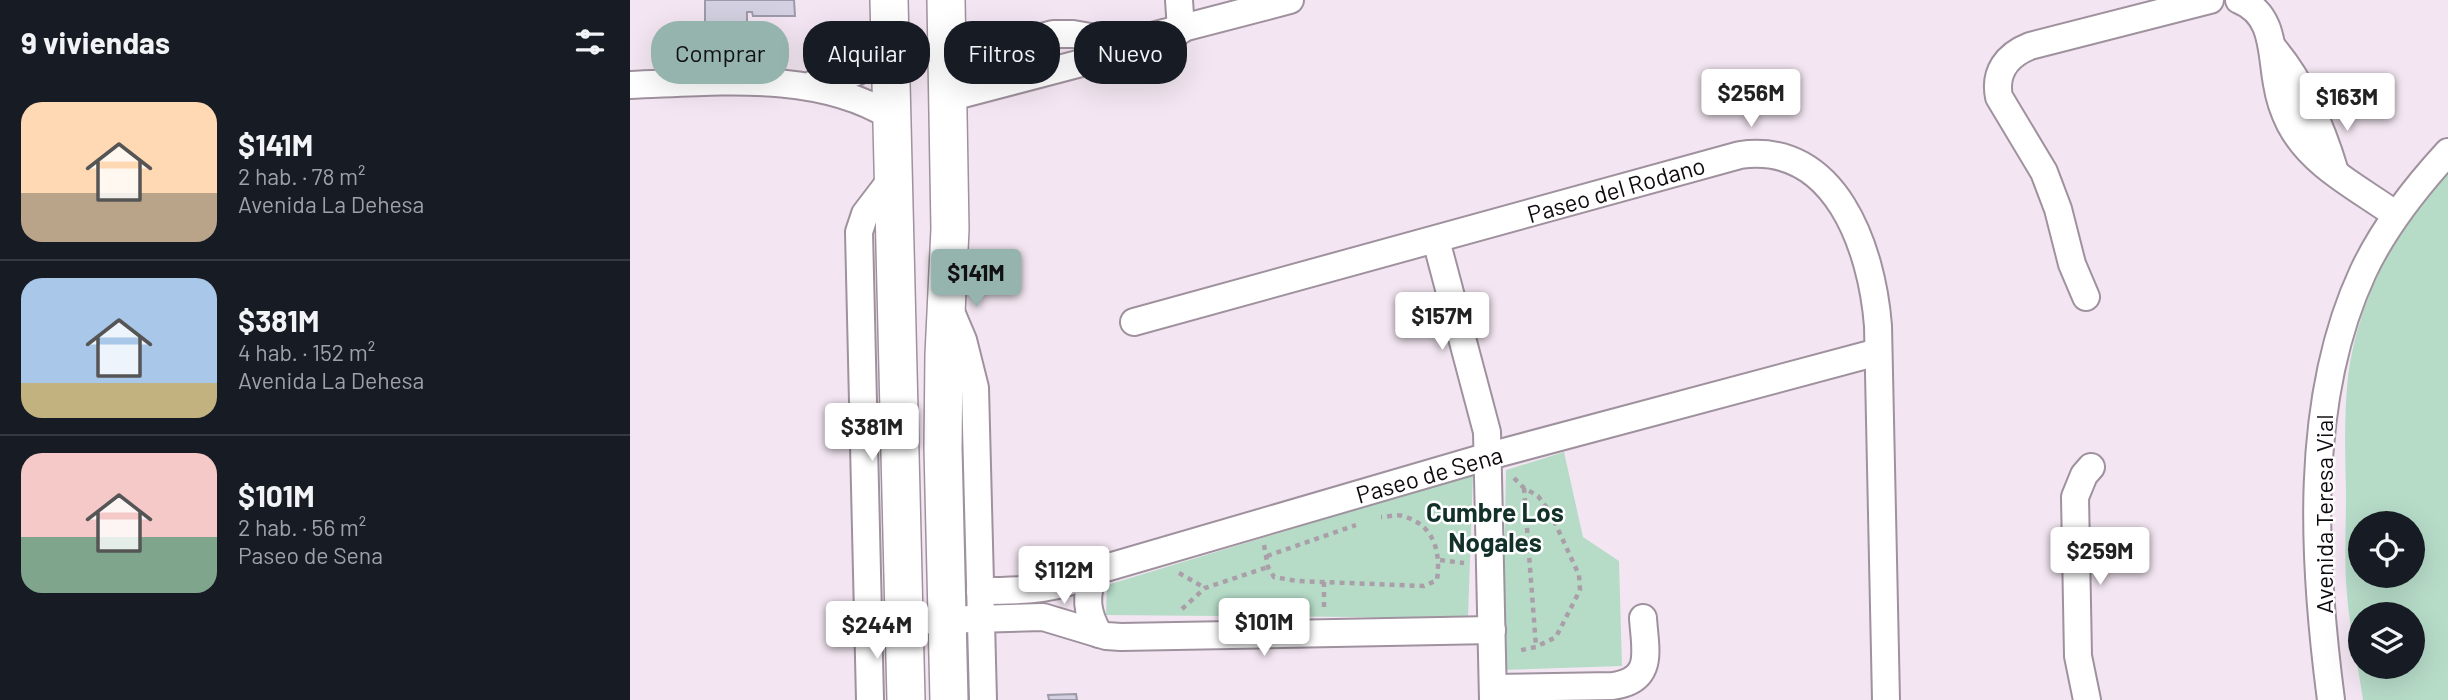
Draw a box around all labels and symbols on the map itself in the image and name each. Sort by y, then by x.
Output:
pin: $256M [1702,69,1800,129]
pin: $163M [2298,74,2396,133]
street label: Paseo del Rodano [1524,150,1708,228]
pin: $141M [927,250,1025,309]
pin: $157M [1393,292,1491,352]
pin: $381M [823,404,921,463]
street label: Avenida Teresa Vial [2309,414,2338,614]
street label: Paseo de Sena [1352,439,1506,509]
district label: Cumbre Los Nogales [1426,496,1564,557]
pin: $259M [2051,528,2149,587]
pin: $112M [1015,546,1113,606]
pin: $101M [1215,598,1313,658]
pin: $244M [828,602,926,661]

